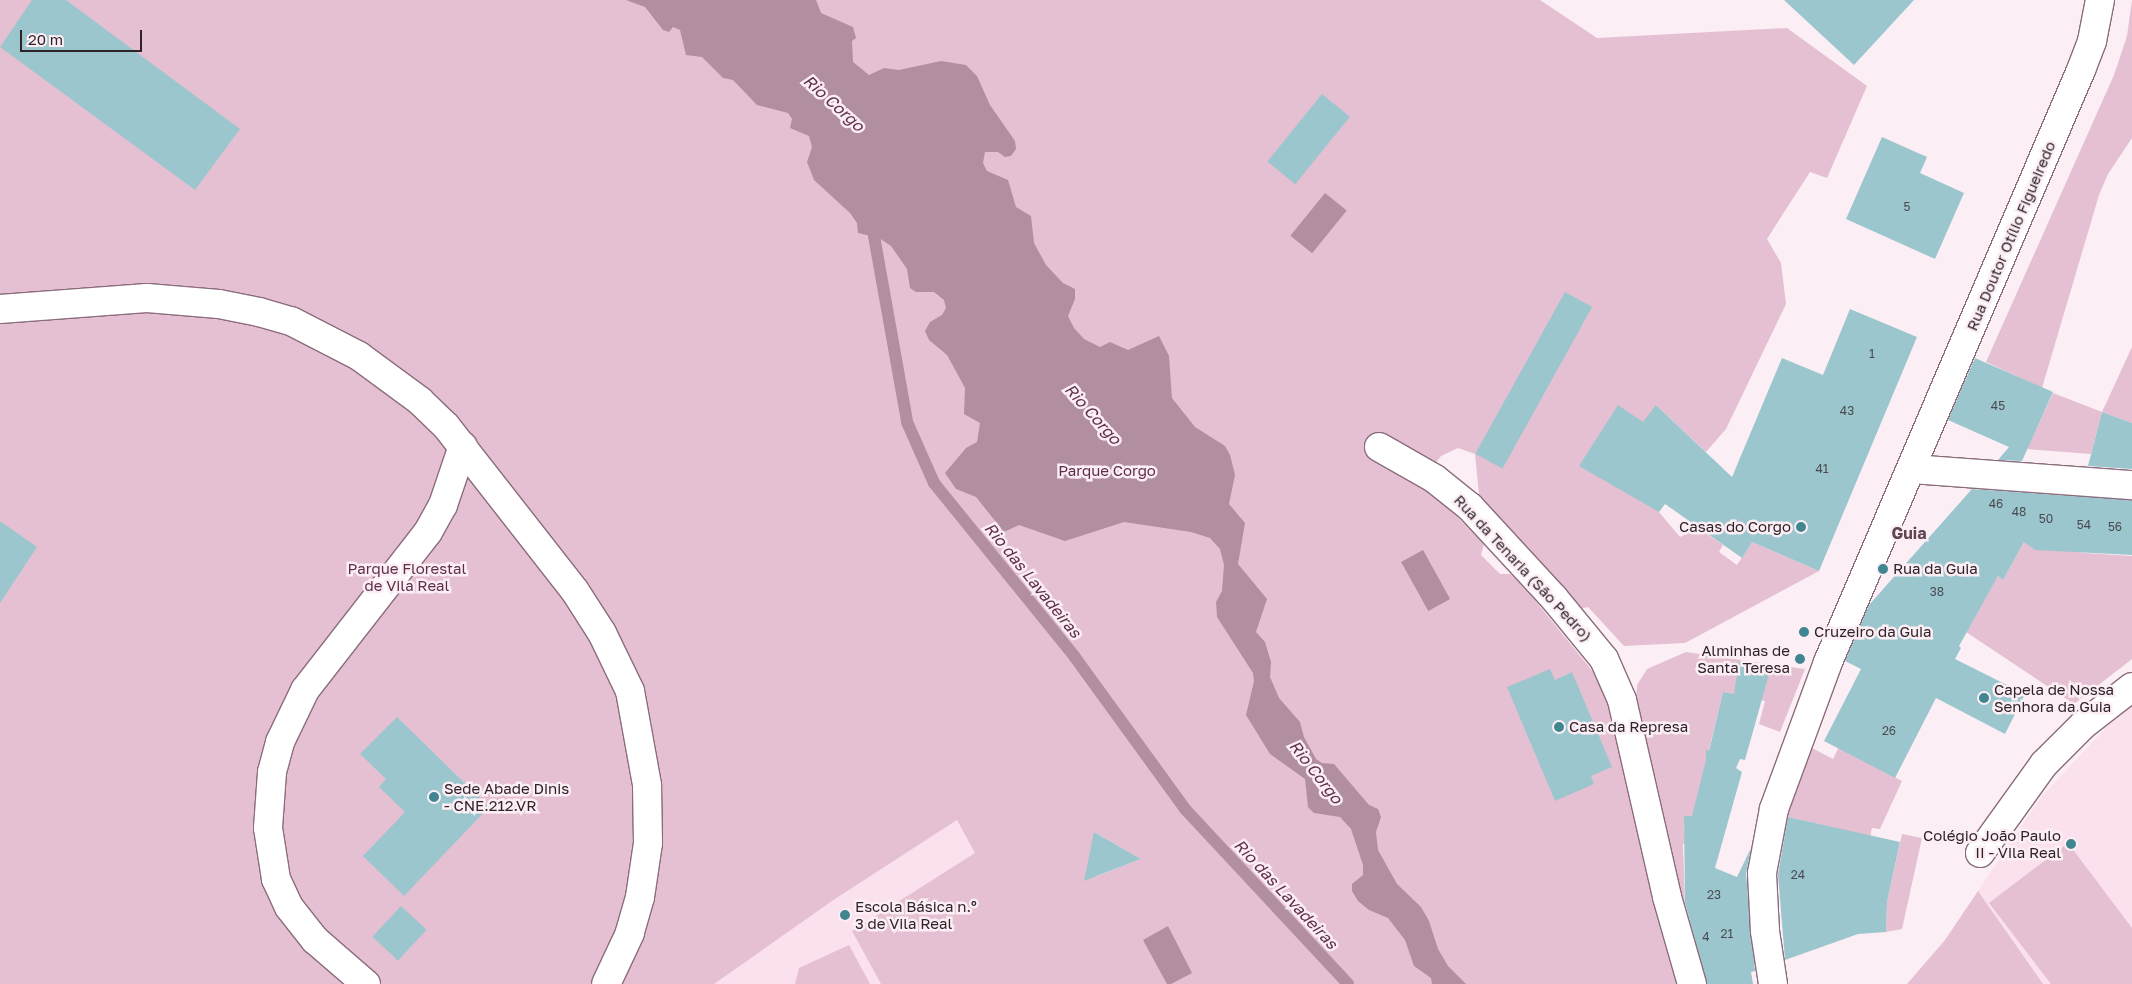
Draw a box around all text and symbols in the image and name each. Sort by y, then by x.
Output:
scale bar [22,20,145,52]
text: 20 m [28,30,63,48]
water label: Rio Corgo [800,71,868,135]
street label: Rua Doutor Otílio Figueiredo [1963,139,2059,333]
house number: 5 [1904,200,1910,214]
house number: 1 [1869,347,1875,361]
water label: Rio Corgo [1061,380,1125,448]
house number: 45 [1991,399,2005,413]
house number: 43 [1840,404,1854,418]
park label: Parque Corgo [1058,462,1156,480]
house number: 41 [1815,462,1829,476]
street label: Rua da Tenaria (São Pedro) [1450,491,1596,645]
house number: 46 [1989,497,2003,511]
house number: 48 [2012,505,2026,519]
house number: 50 [2039,512,2053,526]
place label: Casas do Corgo [1679,518,1791,536]
house number: 54 [2077,518,2091,532]
water label: Rio das Lavadeiras [981,519,1085,641]
house number: 56 [2108,520,2122,534]
marker: Casas do Corgo [1795,521,1807,533]
district label: Guia [1892,523,1926,543]
park label: Parque Florestal de Vila Real [348,559,466,594]
place label: Rua da Guia [1893,560,1978,578]
marker: Rua da Guia [1877,563,1889,575]
house number: 38 [1930,585,1944,599]
place label: Cruzeiro da Guia [1814,623,1932,641]
marker: Cruzeiro da Guia [1798,626,1810,638]
place label: Alminhas de Santa Teresa [1697,641,1790,676]
marker: Alminhas de Santa Teresa [1794,653,1806,665]
place label: Capela de Nossa Senhora da Guia [1994,680,2114,715]
marker: Capela de Nossa Senhora da Guia [1978,692,1990,704]
place label: Casa da Represa [1569,718,1688,736]
marker: Casa da Represa [1553,721,1565,733]
house number: 26 [1882,724,1896,738]
water label: Rio Corgo [1285,737,1347,807]
place label: Sede Abade Dinis - CNE.212.VR [444,779,569,814]
marker: Sede Abade Dinis - CNE.212.VR [428,791,440,803]
place label: Colégio João Paulo II - Vila Real [1923,826,2061,861]
water label: Rio das Lavadeiras [1230,835,1342,953]
marker: Colégio João Paulo II - Vila Real [2065,838,2077,850]
house number: 24 [1791,868,1805,882]
house number: 23 [1707,888,1721,902]
place label: Escola Básica n.º 3 de Vila Real [855,897,977,932]
marker: Escola Básica n.º 3 de Vila Real [839,909,851,921]
house number: 21 [1721,927,1733,941]
house number: 4 [1702,930,1710,944]

